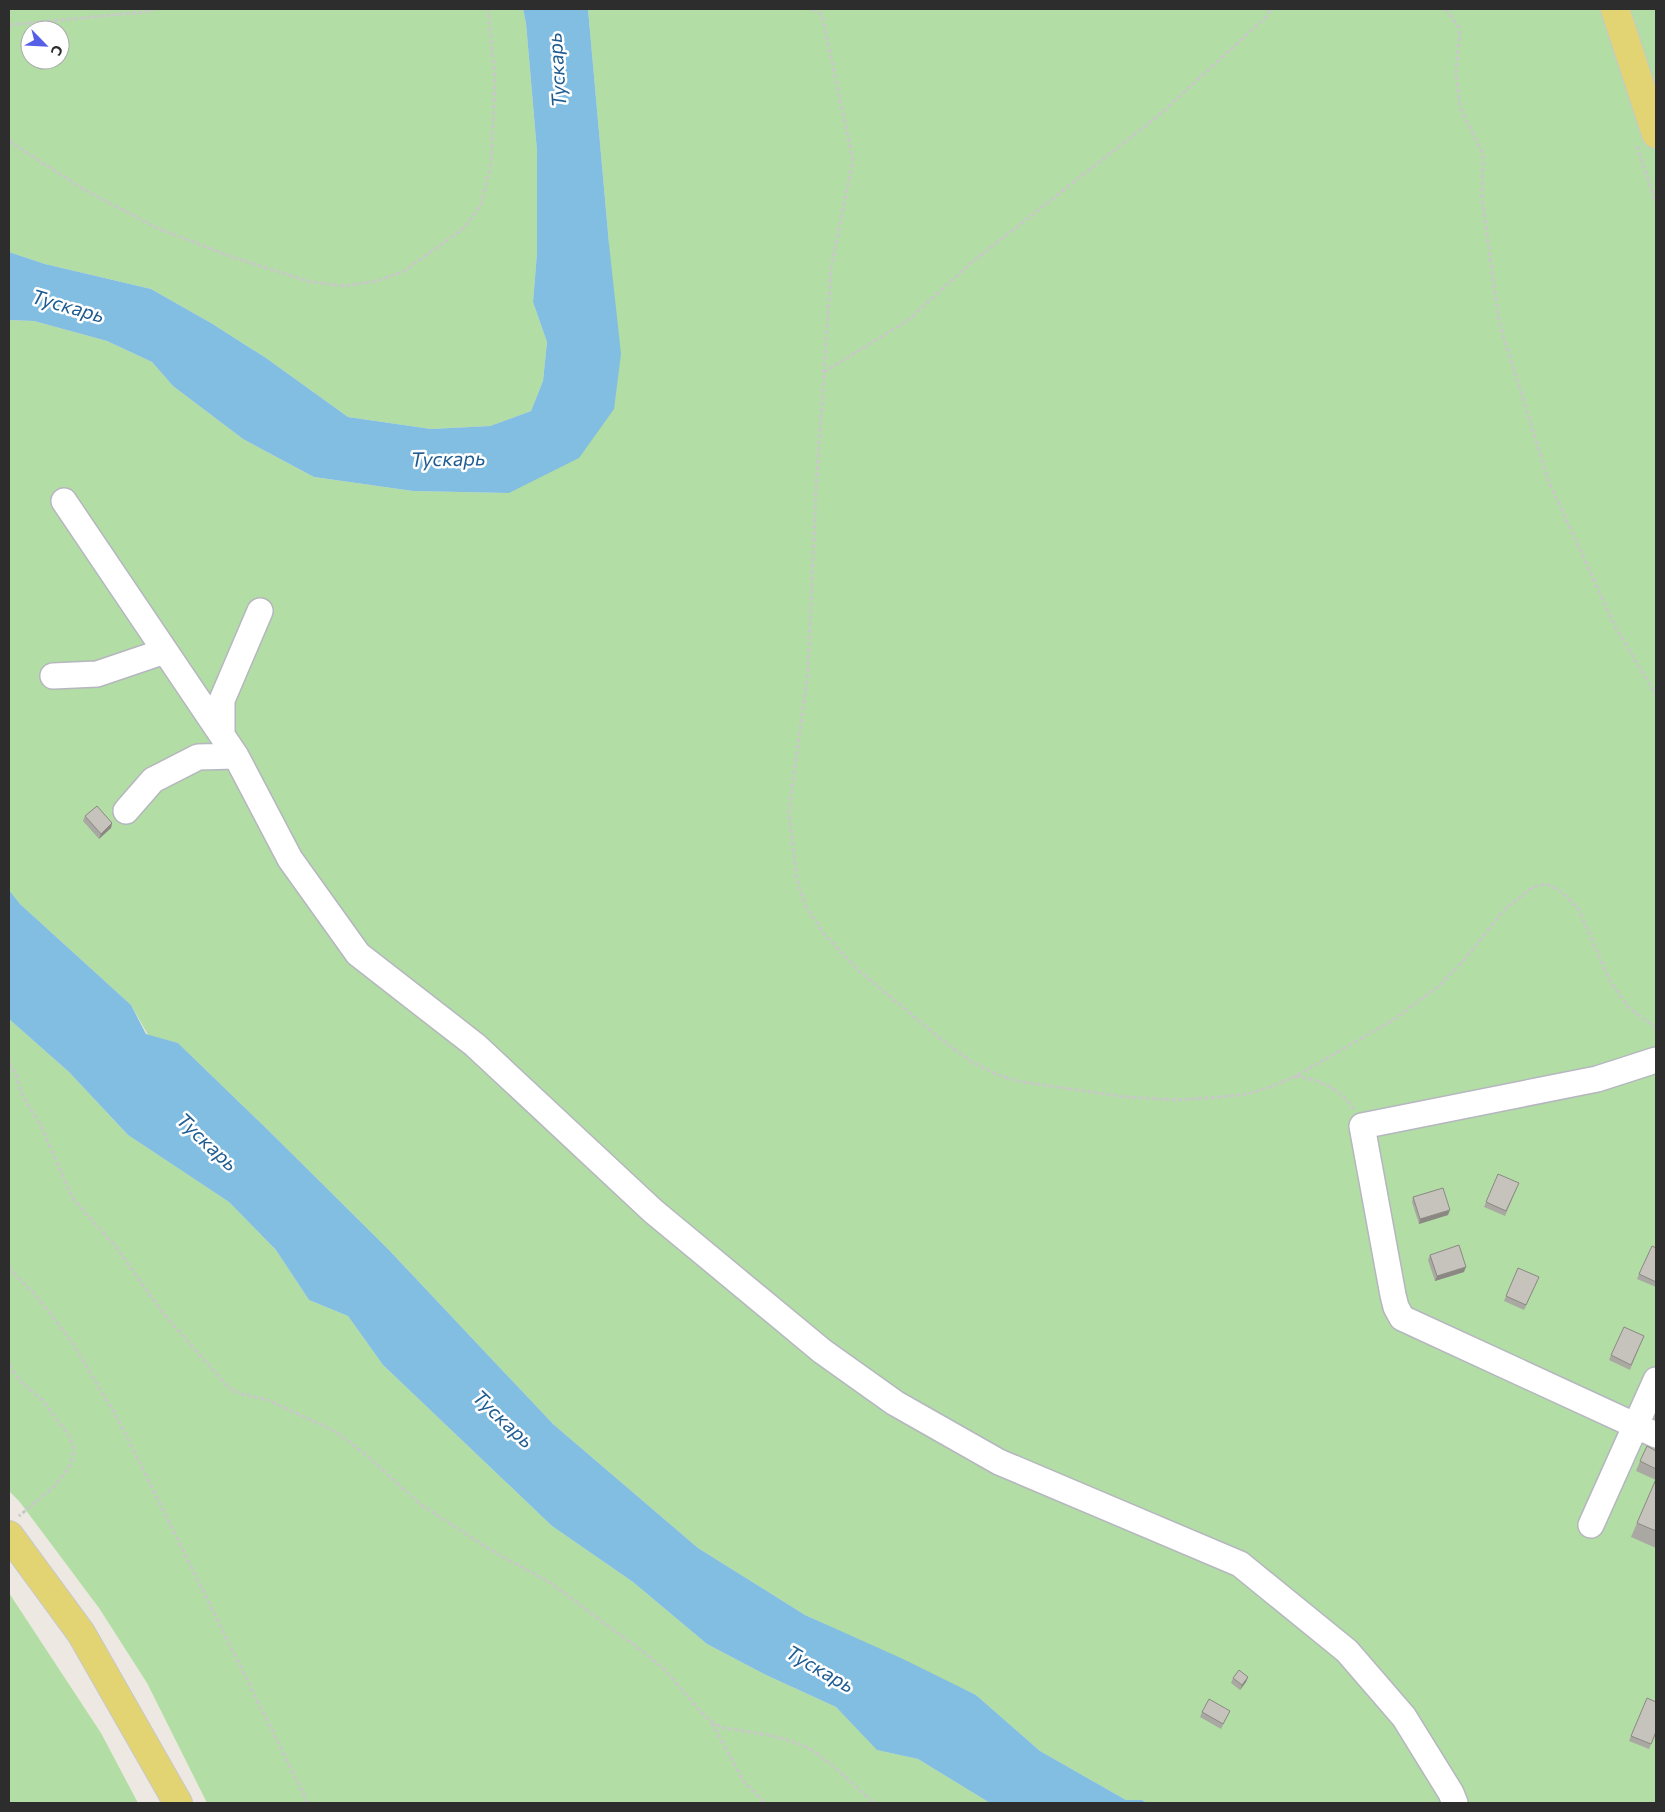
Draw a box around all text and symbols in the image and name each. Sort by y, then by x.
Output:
north arrow [20,20,70,70]
water label: Тускарь [541,32,571,108]
text: С [48,43,67,58]
water label: Тускарь [29,283,107,327]
water label: Тускарь [411,445,485,471]
water label: Тускарь [172,1107,243,1175]
water label: Тускарь [468,1384,539,1452]
water label: Тускарь [782,1639,859,1697]

